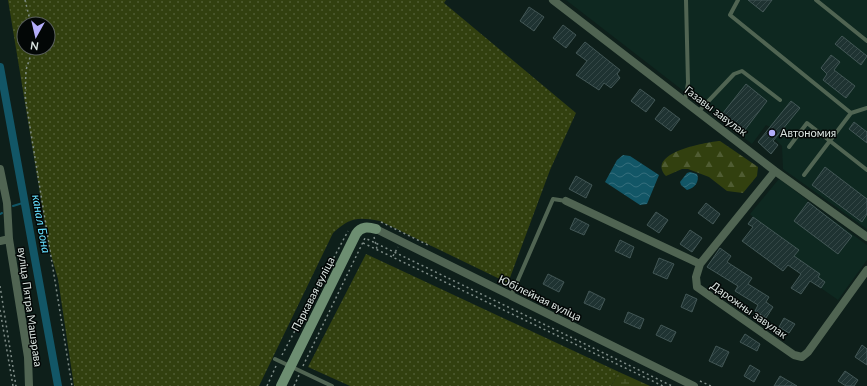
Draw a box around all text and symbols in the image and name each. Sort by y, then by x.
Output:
north arrow [16,16,56,56]
text: N [29,39,40,53]
street label: Газавы завулак [682,83,750,138]
place label: Автономия [780,126,836,139]
marker: Автономия [767,128,777,138]
water label: канал Бона [29,194,54,254]
street label: вуліца Пятра Машэрава [16,246,45,367]
street label: Паркавая вуліца [288,254,337,333]
street label: Юбілейная вуліца [497,272,584,323]
street label: Дарожны завулак [709,278,790,341]

